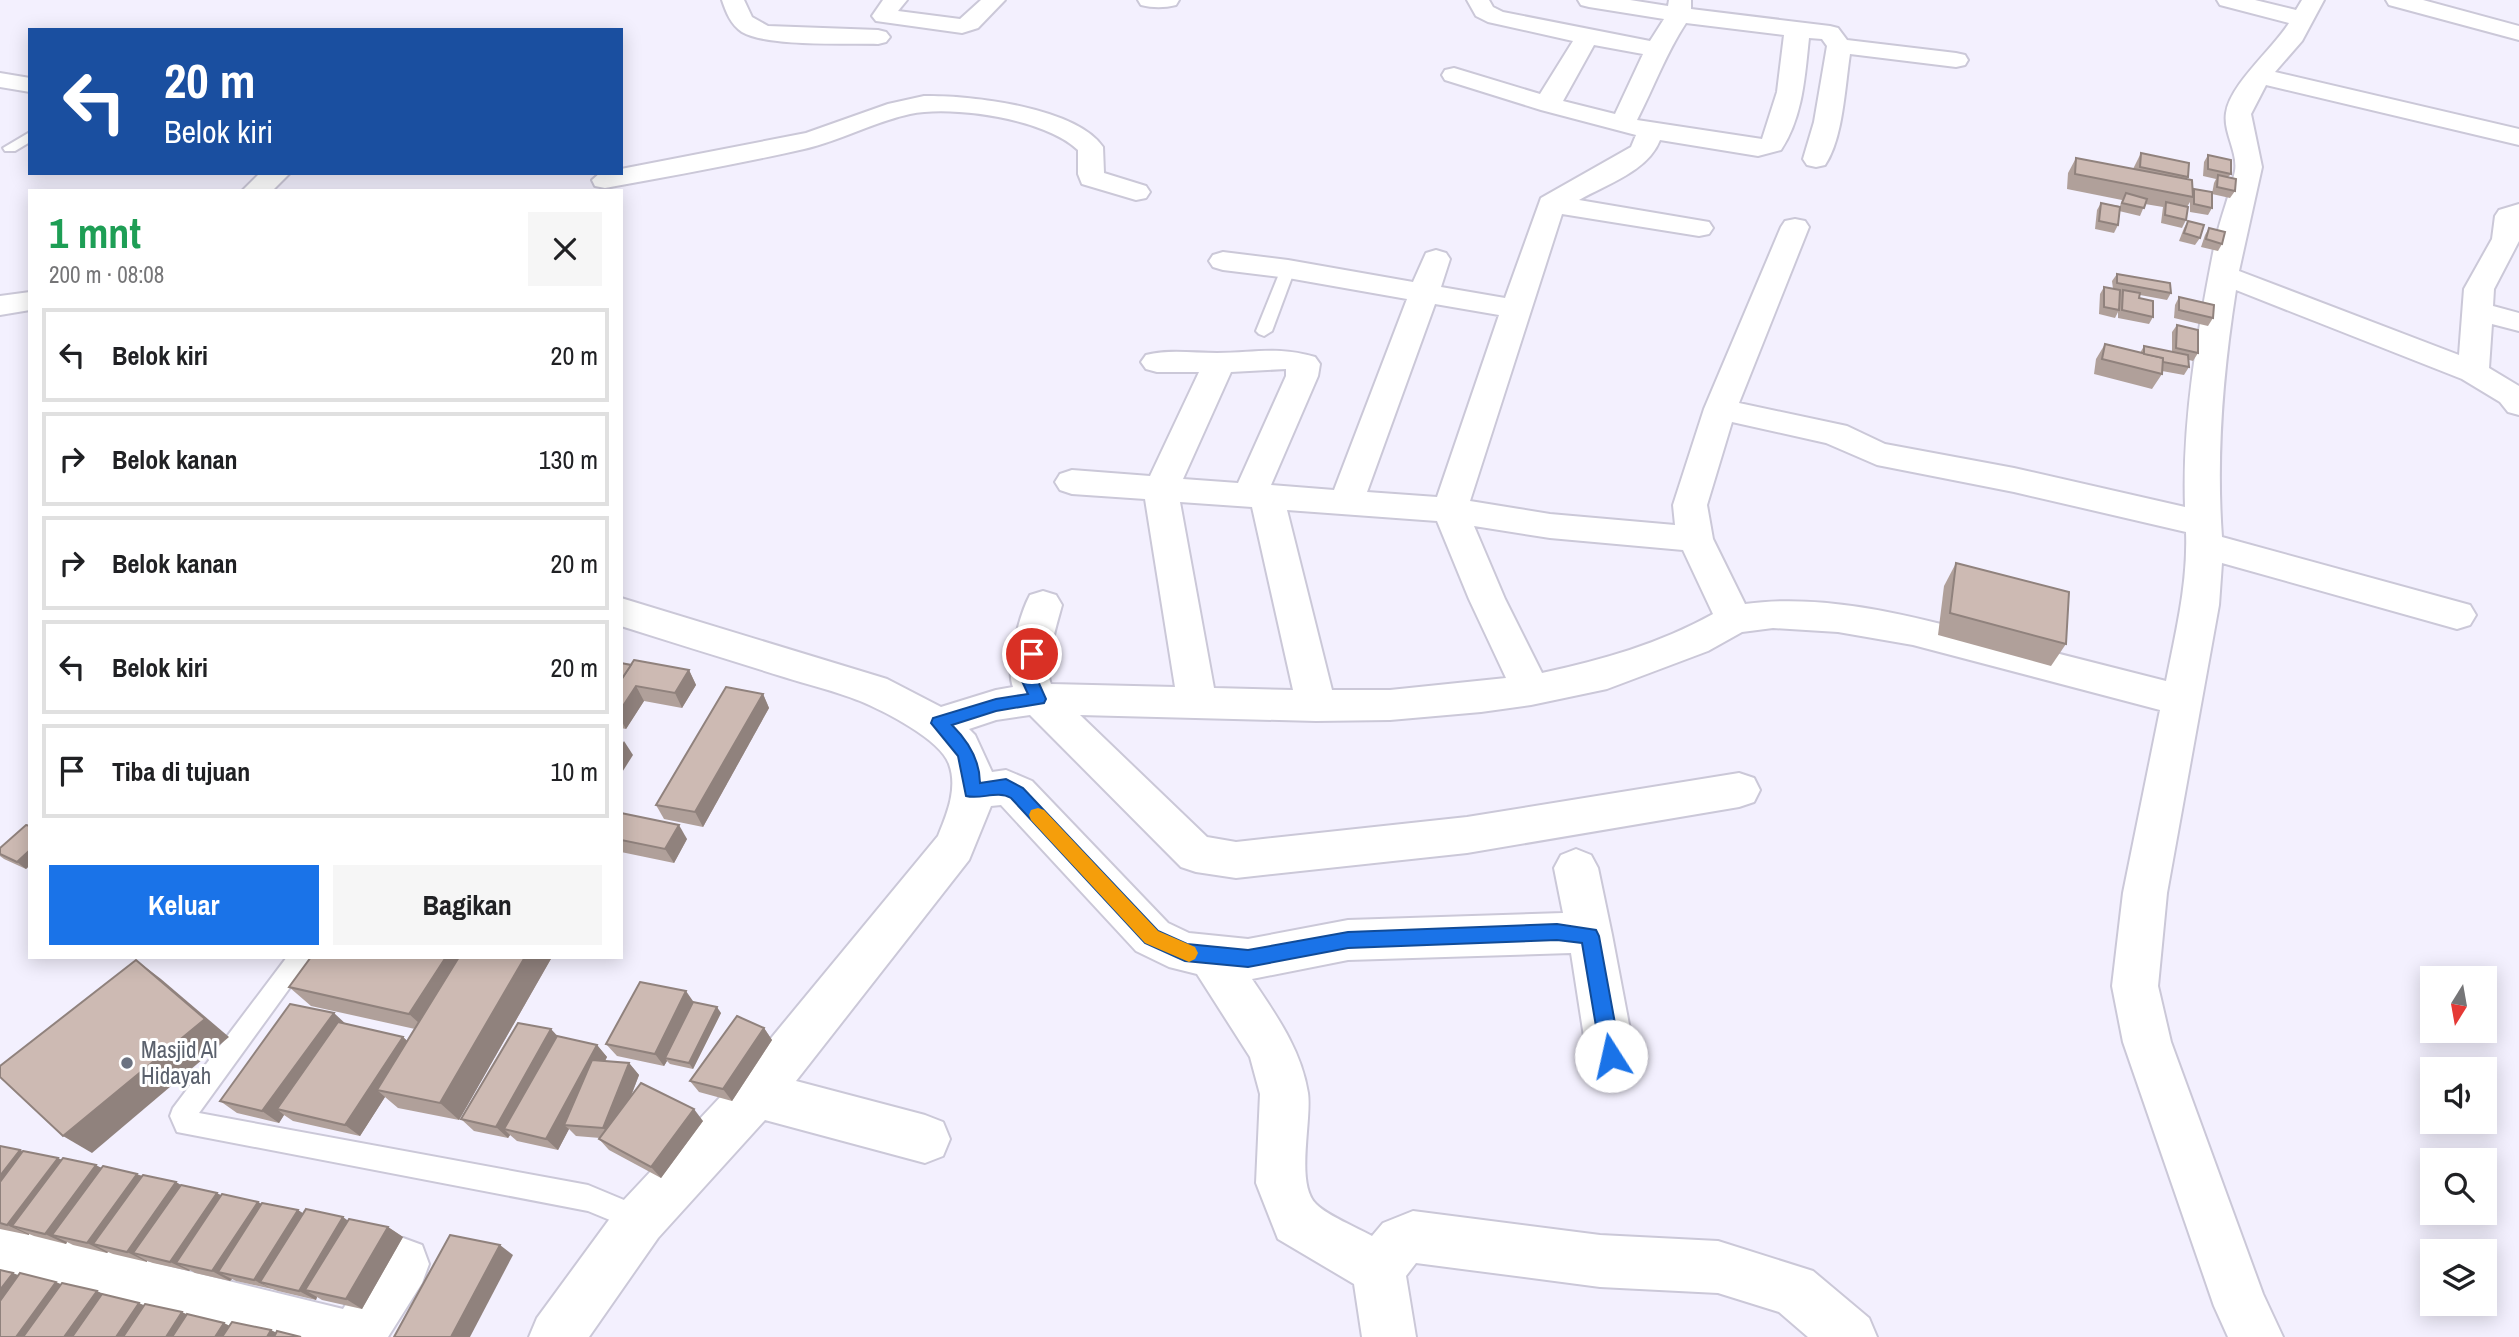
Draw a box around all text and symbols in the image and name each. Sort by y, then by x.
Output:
text: 20 m [164,47,256,113]
icon: left [49,56,140,147]
text: Belok kiri [164,110,273,153]
text: 1 mnt [49,205,141,261]
button: close [528,212,602,286]
text: 200 m · 08:08 [49,259,164,290]
icon: left [53,336,91,374]
text: Belok kiri [112,338,208,373]
text: 20 m [551,338,598,373]
icon: right [53,440,91,478]
text: Belok kanan [112,442,238,477]
text: 130 m [539,442,598,477]
icon: right [53,544,91,582]
text: Belok kanan [112,546,238,581]
text: 20 m [551,546,598,581]
pin [1002,624,1062,684]
icon: arrive [1013,635,1051,673]
icon: left [53,648,91,686]
text: Belok kiri [112,650,208,685]
text: 20 m [551,650,598,685]
icon: arrive [53,752,91,790]
text: Tiba di tujuan [112,754,250,789]
text: 10 m [551,754,598,789]
button: Keluar [49,865,319,945]
button: Bagikan [333,865,602,945]
north arrow [2420,966,2497,1043]
map controls [2420,966,2497,1316]
position arrow [1574,1019,1648,1093]
place label: Masjid Al Hidayah [141,1034,218,1091]
marker: Masjid Al Hidayah [119,1055,135,1071]
button: sound [2420,1057,2497,1134]
button: search [2420,1148,2497,1225]
button: layers [2420,1239,2497,1316]

